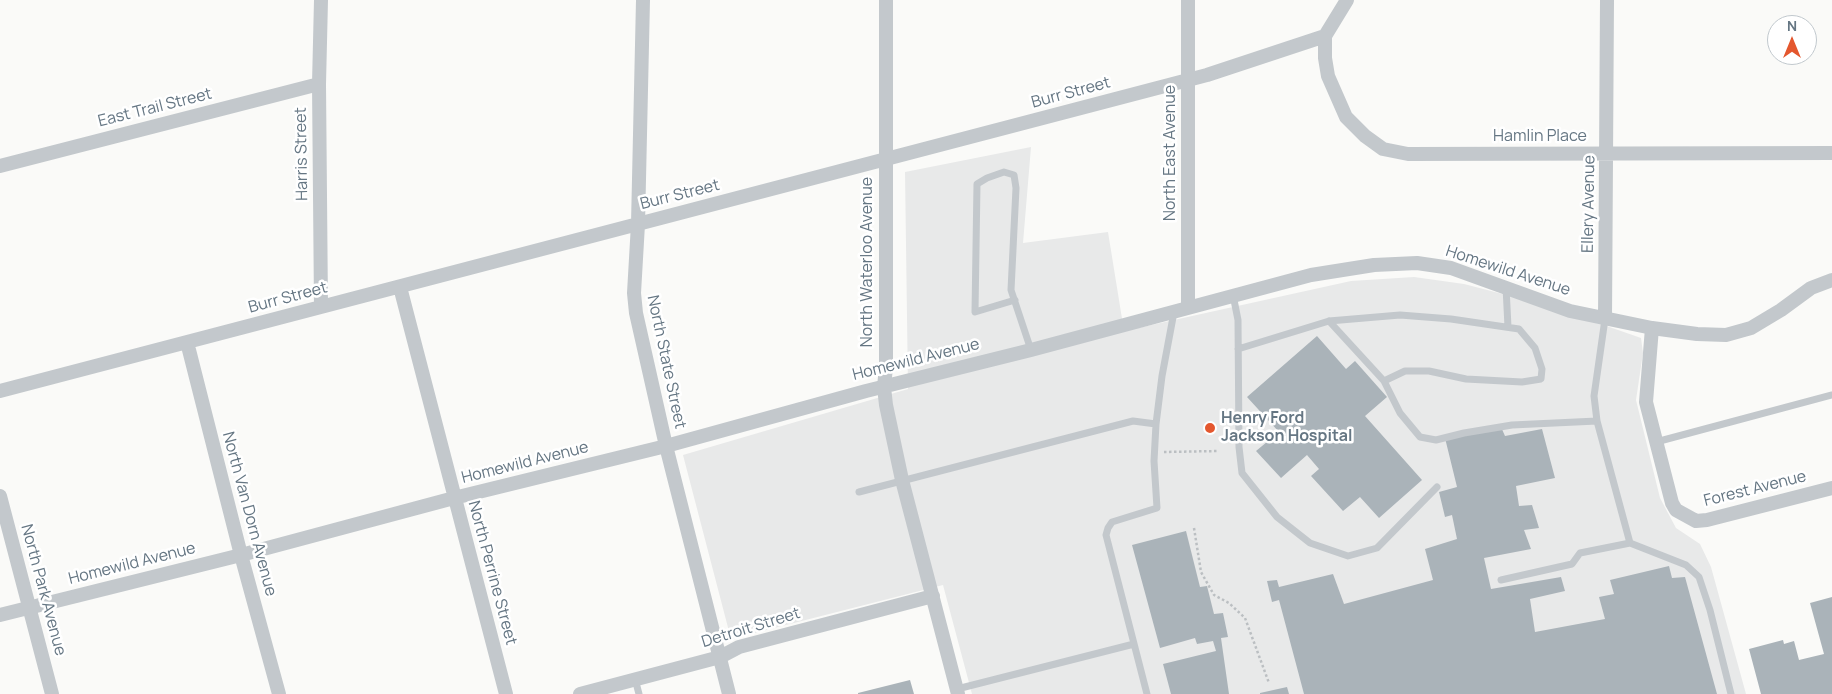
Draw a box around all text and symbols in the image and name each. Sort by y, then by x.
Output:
north arrow [1767,15,1817,65]
text: N [1787,16,1797,35]
street label: Burr Street [1029,73,1113,113]
street label: East Trail Street [96,85,214,131]
street label: North East Avenue [1161,85,1181,221]
street label: Harris Street [292,107,312,201]
street label: Hamlin Place [1493,127,1587,147]
street label: Ellery Avenue [1579,155,1599,253]
street label: Burr Street [638,176,722,214]
street label: North Waterloo Avenue [858,177,878,347]
street label: Homewild Avenue [1443,242,1573,300]
street label: Burr Street [246,278,330,318]
street label: North State Street [642,293,690,431]
street label: Homewild Avenue [851,335,981,385]
place label: Henry Ford Jackson Hospital [1221,409,1353,447]
marker: Henry Ford Jackson Hospital [1203,421,1217,435]
street label: North Van Dorn Avenue [218,430,280,598]
street label: Homewild Avenue [460,438,590,488]
street label: Forest Avenue [1702,467,1808,511]
street label: North Perrine Street [464,499,520,647]
street label: North Park Avenue [16,522,70,658]
street label: Homewild Avenue [67,539,197,589]
street label: Detroit Street [699,604,803,652]

